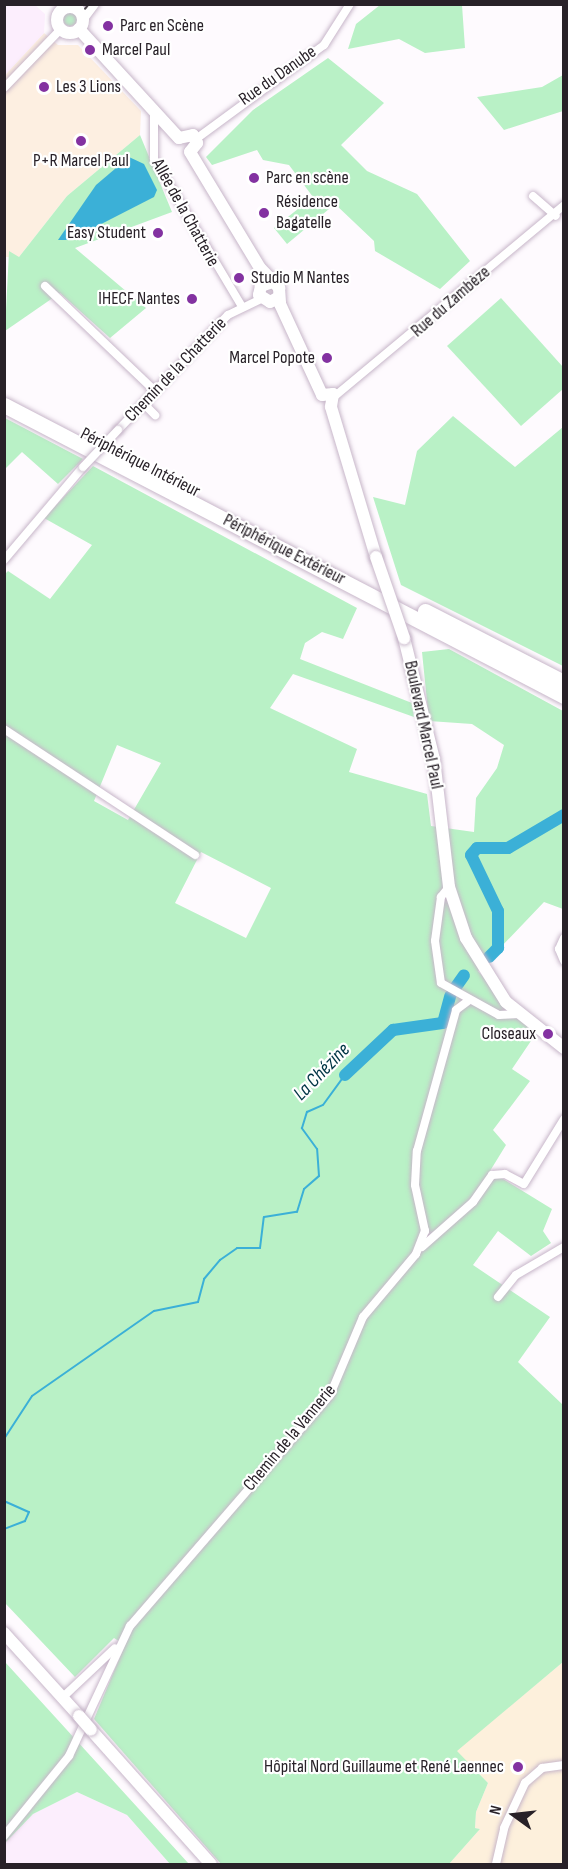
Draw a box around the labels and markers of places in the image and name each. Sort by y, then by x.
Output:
place label: Parc en Scène [120,15,204,37]
marker: Parc en Scène [101,19,115,33]
place label: Marcel Paul [102,39,170,61]
marker: Marcel Paul [83,43,97,57]
place label: Les 3 Lions [56,76,121,98]
marker: Les 3 Lions [37,80,51,94]
marker: P+R Marcel Paul [74,134,88,148]
place label: P+R Marcel Paul [33,150,129,172]
place label: Parc en scène [266,167,349,189]
marker: Parc en scène [247,171,261,185]
place label: Résidence Bagatelle [276,192,338,234]
marker: Résidence Bagatelle [257,206,271,220]
place label: Easy Student [67,222,146,244]
marker: Easy Student [151,226,165,240]
place label: Studio M Nantes [251,267,349,289]
marker: Studio M Nantes [232,271,246,285]
place label: IHECF Nantes [98,288,180,310]
marker: IHECF Nantes [185,292,199,306]
place label: Marcel Popote [229,347,315,369]
marker: Marcel Popote [320,351,334,365]
place label: Closeaux [482,1023,536,1045]
marker: Closeaux [541,1027,555,1041]
place label: Hôpital Nord Guillaume et René Laennec [264,1756,504,1778]
marker: Hôpital Nord Guillaume et René Laennec [509,1758,527,1776]

